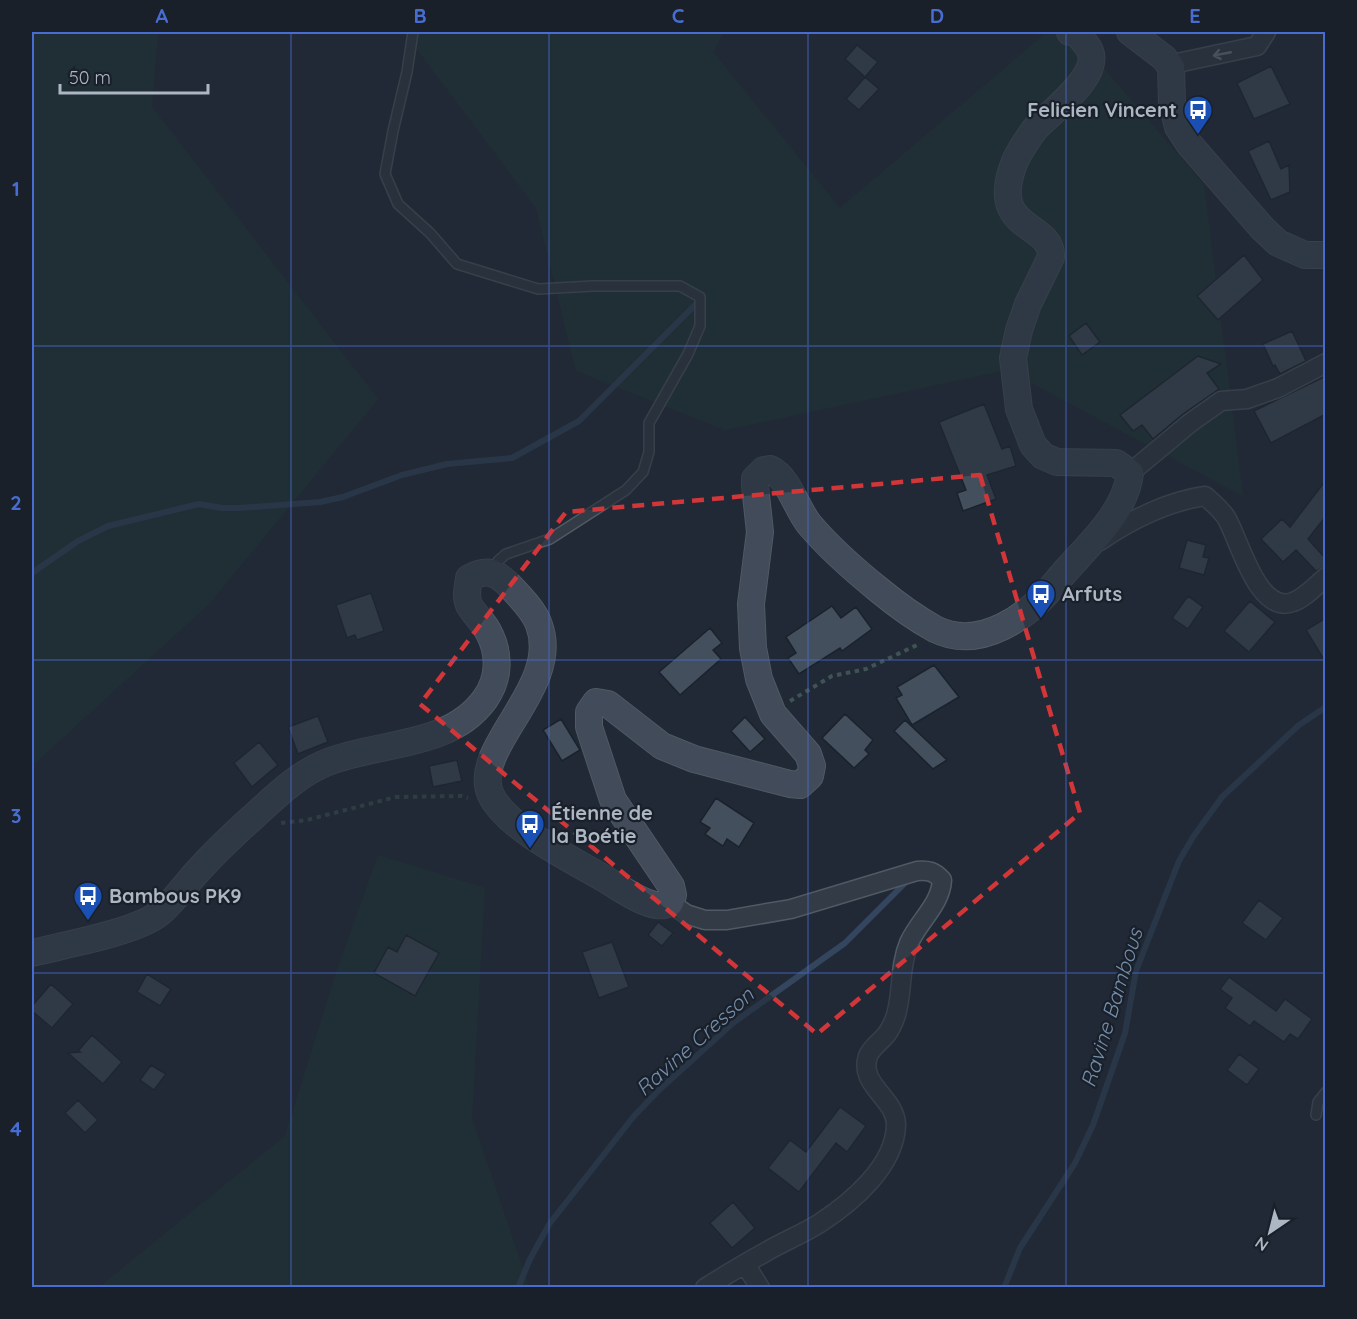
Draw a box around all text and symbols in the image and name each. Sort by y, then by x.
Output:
text: A [156,3,169,28]
text: B [413,3,427,28]
text: C [672,3,685,28]
text: D [930,3,944,28]
text: E [1189,3,1201,28]
one-way arrow [1213,49,1232,60]
scale bar [60,57,208,95]
text: 50 m [69,66,111,89]
bus stop icon: Felicien Vincent [1182,94,1214,136]
place label: Felicien Vincent [1027,97,1177,122]
text: 1 [12,176,20,201]
text: 2 [10,490,22,515]
bus stop icon: Arfuts [1025,578,1057,620]
place label: Arfuts [1062,581,1122,606]
place label: Étienne de la Boétie [551,800,653,848]
text: 3 [11,803,21,828]
bus stop icon: Étienne de la Boétie [514,808,546,850]
bus stop icon: Bambous PK9 [72,880,104,922]
place label: Bambous PK9 [109,883,242,908]
water label: Ravine Bambous [1075,924,1148,1090]
water label: Ravine Cresson [630,981,759,1101]
text: 4 [10,1116,22,1141]
north arrow [1240,1202,1300,1262]
text: N [1251,1233,1272,1256]

